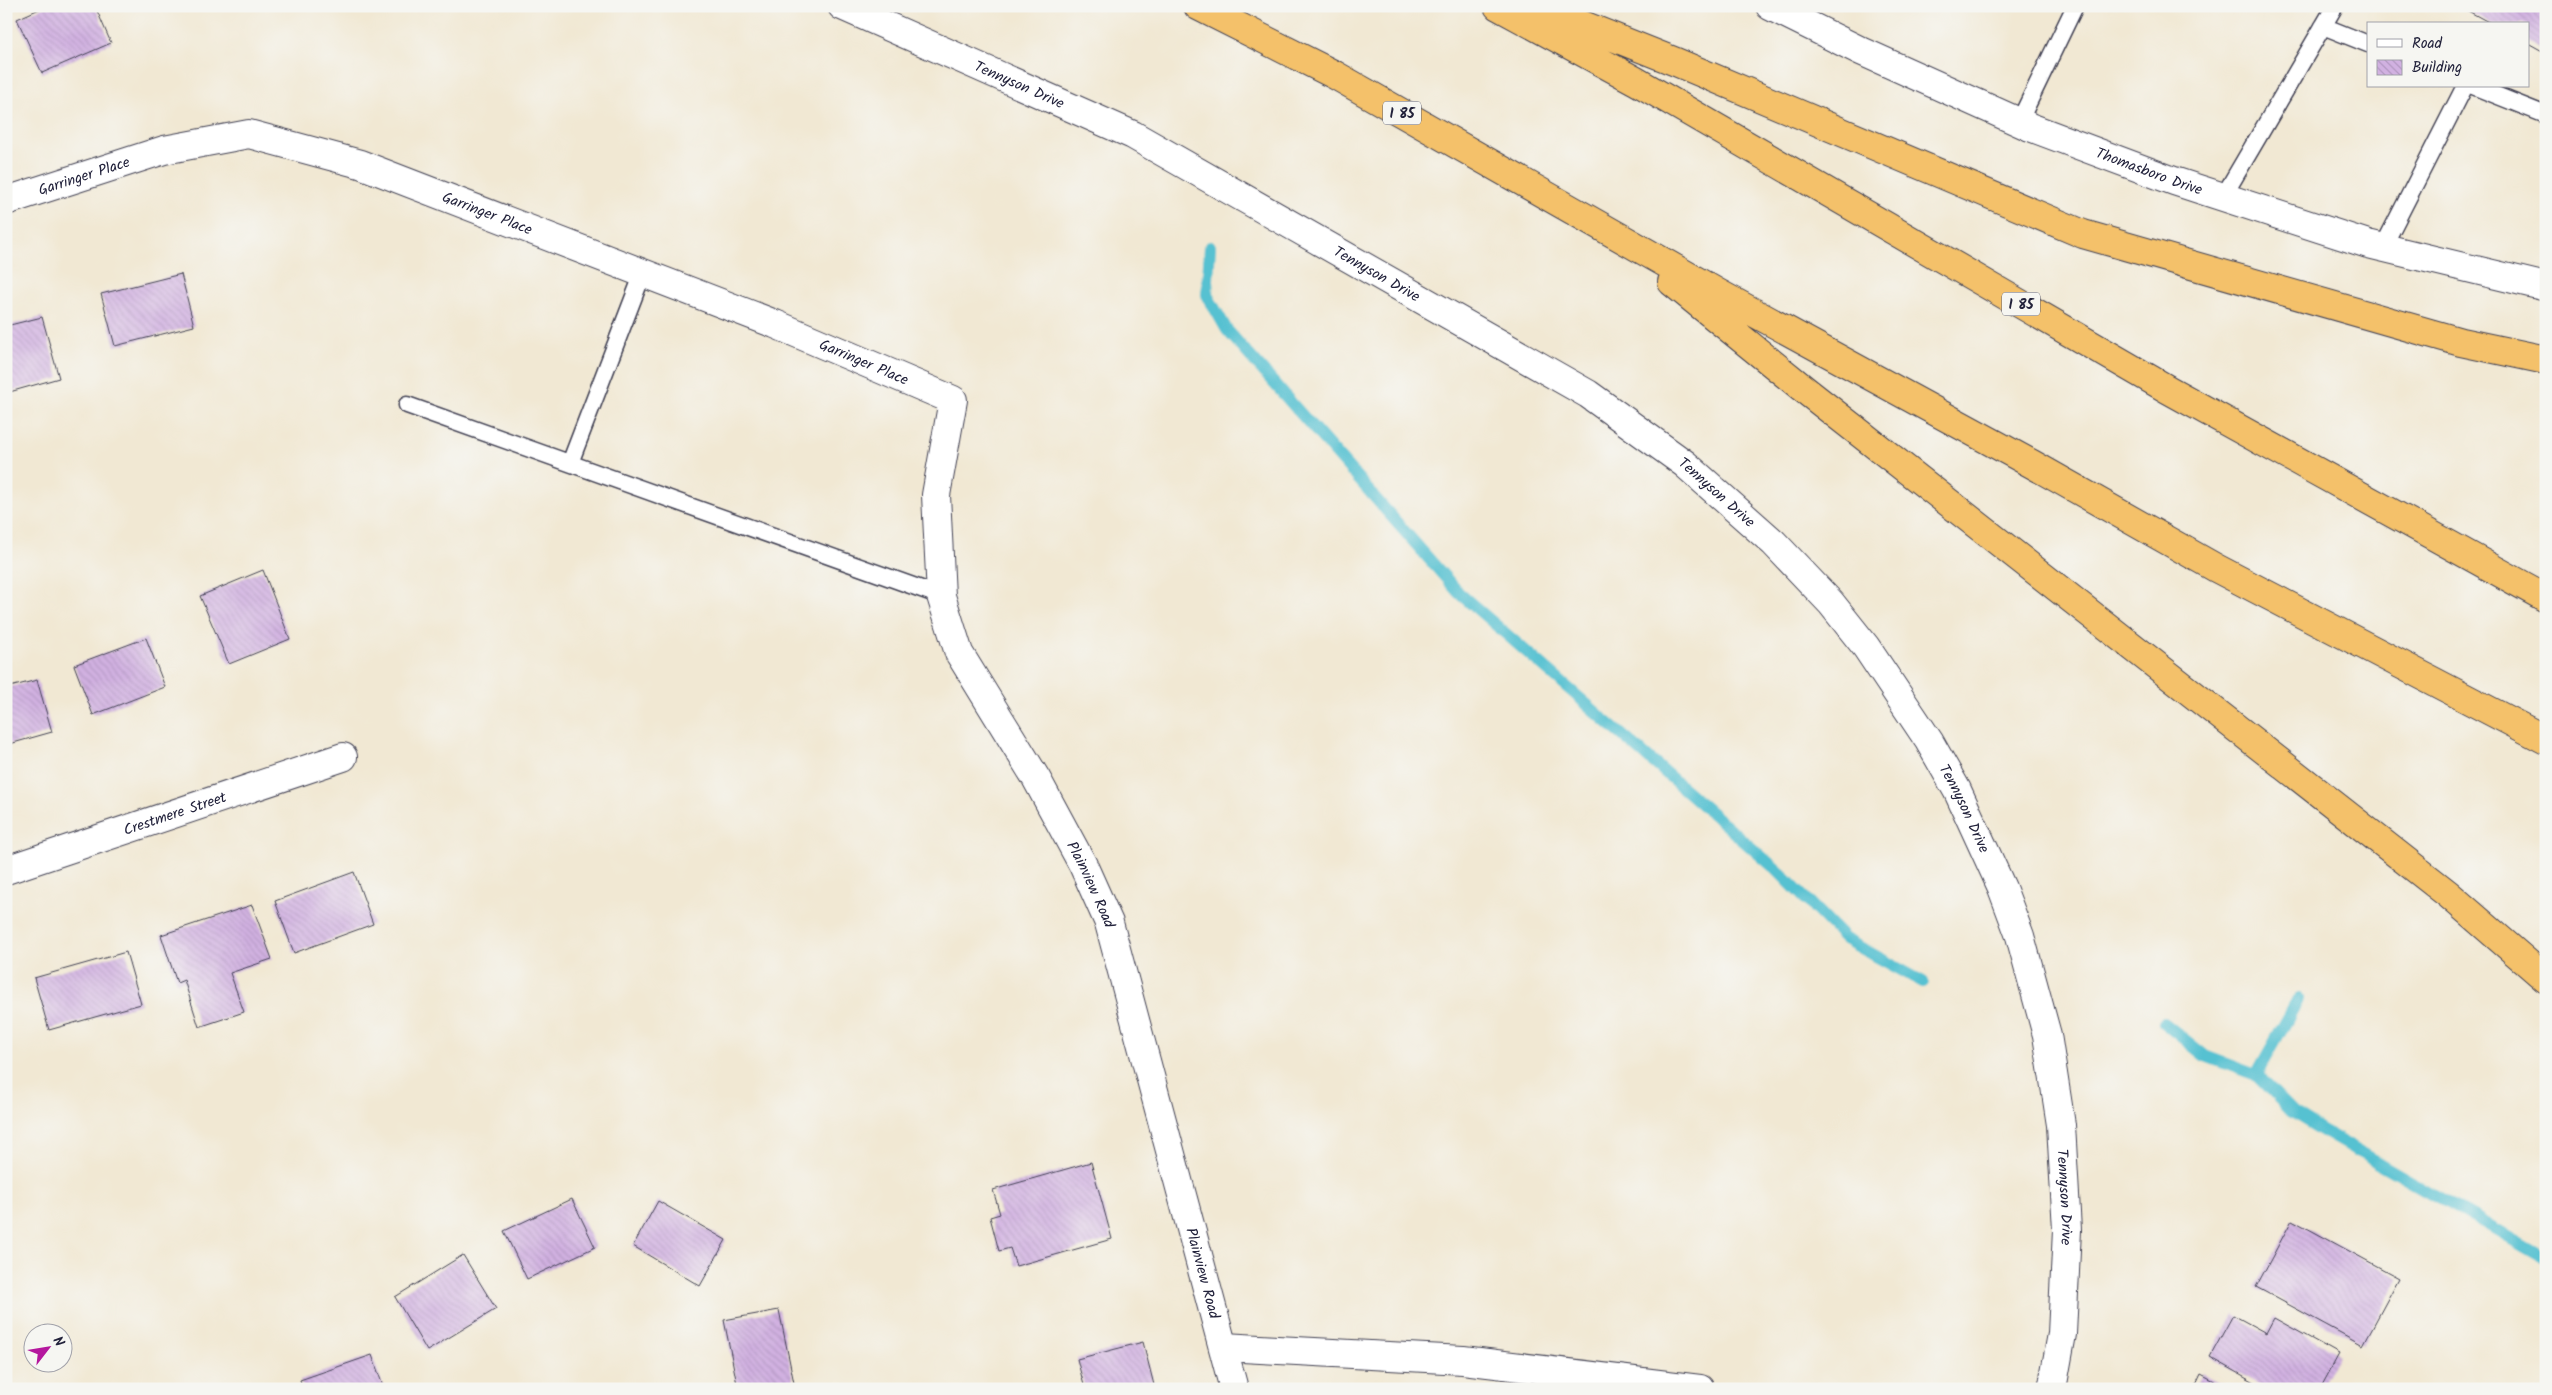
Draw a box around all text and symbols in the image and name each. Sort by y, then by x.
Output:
legend [2367,22,2530,88]
text: Road [2412,32,2443,56]
street label: Tennyson Drive [970,55,1068,116]
text: Building [2412,56,2462,80]
road number: I 85 [1383,102,1421,125]
street label: Thomasboro Drive [2092,142,2206,203]
street label: Garringer Place [35,151,133,203]
street label: Garringer Place [438,186,536,242]
street label: Tennyson Drive [1329,240,1424,309]
road number: I 85 [2002,292,2040,316]
street label: Garringer Place [815,333,912,393]
street label: Tennyson Drive [1673,452,1760,534]
street label: Tennyson Drive [1932,760,1996,858]
street label: Crestmere Street [120,786,230,843]
street label: Plainview Road [1059,837,1121,931]
street label: Tennyson Drive [2049,1148,2078,1246]
street label: Plainview Road [1178,1225,1226,1322]
north arrow [22,1322,72,1372]
text: N [47,1332,70,1351]

